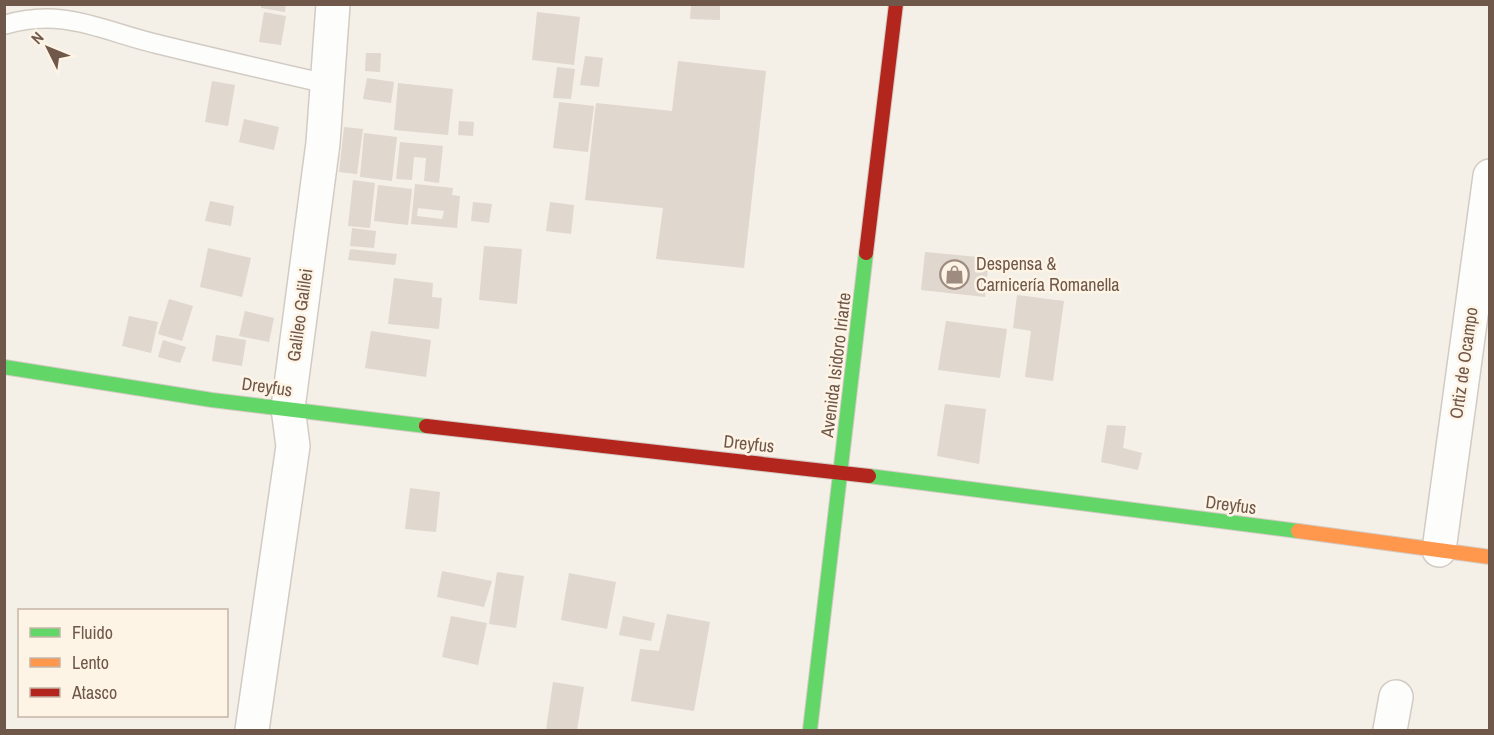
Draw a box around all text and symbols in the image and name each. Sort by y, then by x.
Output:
north arrow [18,18,78,78]
text: N [26,27,48,49]
place label: Despensa & Carnicería Romanella [976,251,1120,297]
shop icon: Despensa & Carnicería Romanella [939,258,971,290]
street label: Galileo Galilei [281,267,318,363]
street label: Avenida Isidoro Iriarte [814,291,857,440]
street label: Ortiz de Ocampo [1443,306,1484,420]
street label: Dreyfus [240,371,294,402]
street label: Dreyfus [722,428,776,459]
street label: Dreyfus [1204,489,1258,520]
legend [18,609,228,717]
text: Fluido [72,620,113,645]
text: Lento [72,650,109,675]
text: Atasco [71,680,117,705]

